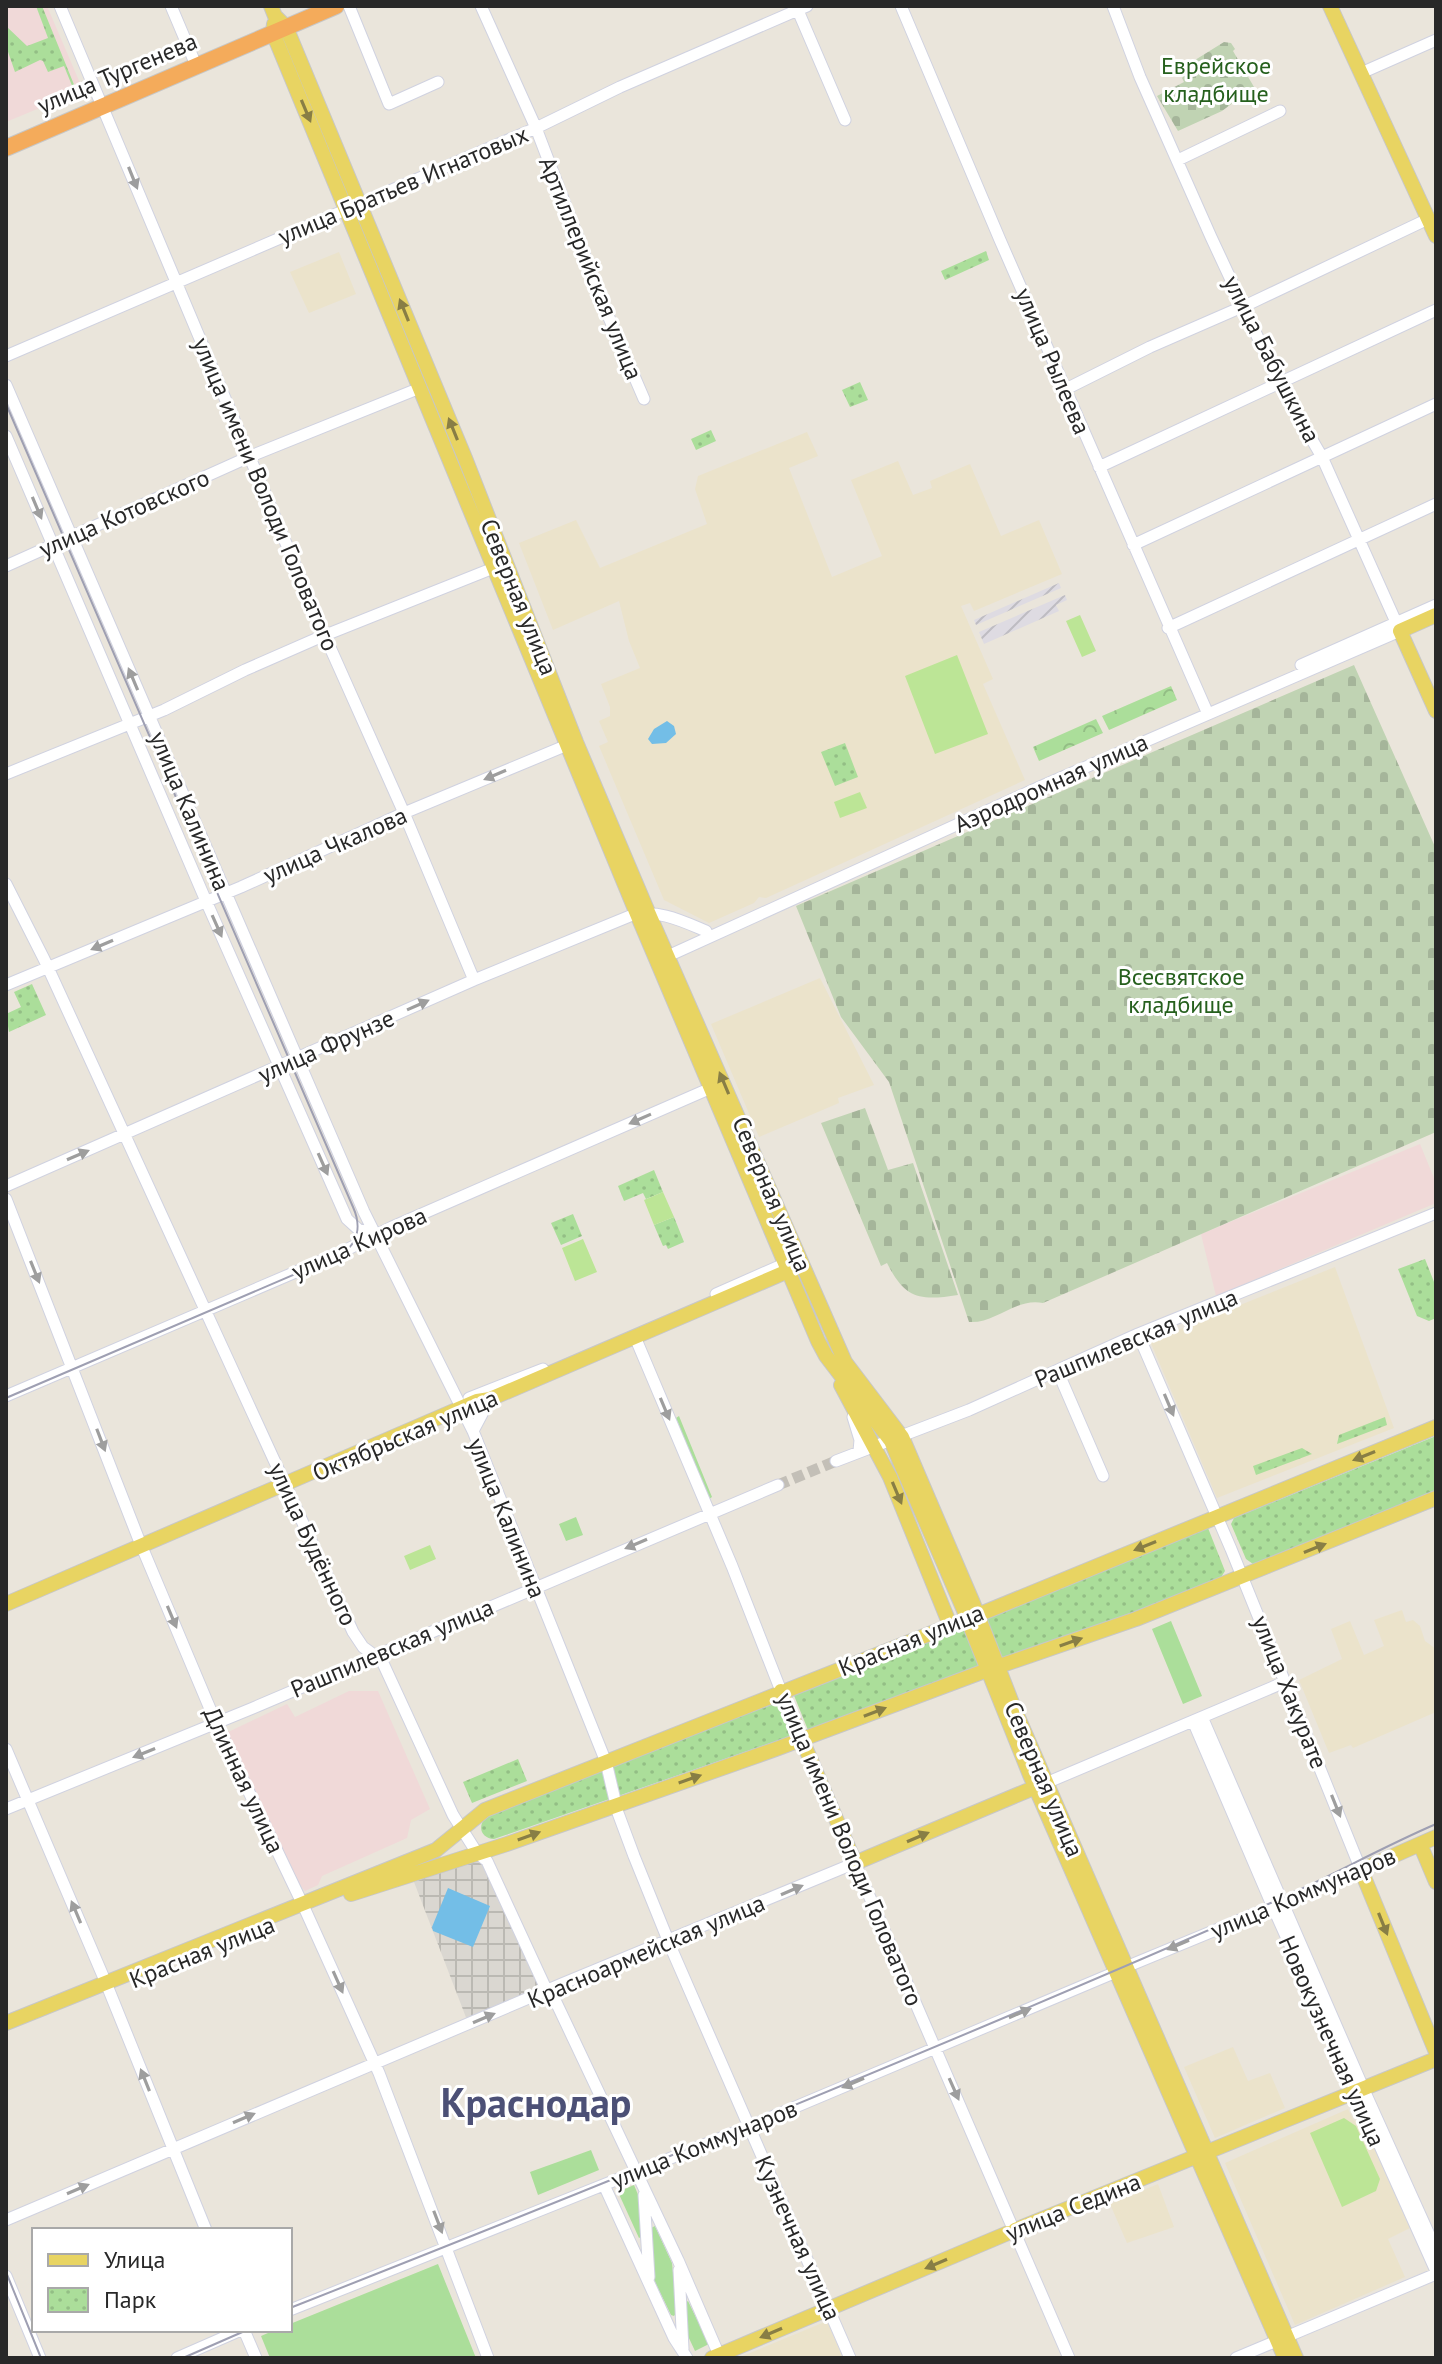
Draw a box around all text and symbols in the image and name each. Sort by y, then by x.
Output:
street label: улица Тургенева [32,25,202,121]
park label: Еврейское кладбище [1161,50,1271,109]
one-way arrow [299,99,312,123]
street label: улица Братьев Игнатовых [273,118,533,252]
street label: Артиллерийская улица [532,152,650,384]
one-way arrow [127,166,140,190]
street label: улица Бабушкина [1217,270,1327,448]
street label: улица Рылеева [1008,283,1098,439]
one-way arrow [397,299,410,322]
street label: улица имени Володи Головатого [186,333,346,655]
one-way arrow [446,417,459,441]
street label: улица Котовского [34,462,214,564]
one-way arrow [30,496,43,519]
street label: Северная улица [474,514,564,680]
one-way arrow [126,667,139,691]
street label: Аэродромная улица [949,726,1153,840]
street label: улица Калинина [142,727,238,895]
one-way arrow [483,769,507,782]
street label: улица Чкалова [258,799,412,891]
one-way arrow [211,914,224,938]
one-way arrow [90,939,114,952]
park label: Всесвятское кладбище [1118,961,1244,1020]
one-way arrow [406,999,430,1012]
street label: улица Фрунзе [253,1002,399,1090]
one-way arrow [717,1071,731,1095]
street label: Северная улица [725,1112,819,1276]
one-way arrow [628,1113,652,1126]
one-way arrow [66,1149,89,1162]
one-way arrow [316,1152,329,1176]
street label: улица Кирова [286,1199,432,1287]
one-way arrow [29,1260,42,1284]
street label: Рашпилевская улица [1030,1281,1242,1395]
street label: Октябрьская улица [308,1382,502,1488]
one-way arrow [1162,1393,1175,1417]
one-way arrow [658,1398,671,1421]
one-way arrow [95,1428,108,1452]
street label: улица Калинина [461,1433,553,1603]
one-way arrow [1352,1450,1376,1463]
street label: улица Будённого [262,1457,364,1631]
one-way arrow [890,1481,903,1505]
one-way arrow [624,1538,648,1551]
one-way arrow [1133,1540,1157,1553]
one-way arrow [1303,1541,1327,1554]
street label: Рашпилевская улица [286,1591,498,1705]
street label: Красная улица [834,1597,988,1683]
one-way arrow [165,1605,178,1629]
street label: улица Хакурате [1245,1611,1335,1773]
one-way arrow [1059,1636,1083,1648]
street label: улица имени Володи Головатого [770,1688,930,2010]
street label: Северная улица [997,1697,1091,1861]
street label: Длинная улица [197,1702,291,1858]
one-way arrow [863,1705,887,1718]
one-way arrow [132,1746,156,1759]
one-way arrow [679,1772,703,1784]
one-way arrow [1330,1794,1343,1818]
one-way arrow [517,1829,541,1842]
one-way arrow [906,1830,930,1843]
street label: улица Коммунаров [1206,1840,1400,1946]
one-way arrow [780,1884,804,1897]
street label: Красноармейская улица [523,1887,769,2015]
one-way arrow [69,1900,82,1924]
street label: Красная улица [125,1909,279,1995]
one-way arrow [1377,1912,1390,1936]
street label: Новокузнечная улица [1272,1931,1392,2151]
one-way arrow [1166,1939,1190,1952]
one-way arrow [331,1971,344,1994]
one-way arrow [1009,2006,1032,2019]
one-way arrow [472,2012,496,2025]
one-way arrow [138,2068,151,2092]
district label: Краснодар [441,2076,631,2128]
one-way arrow [841,2077,865,2090]
one-way arrow [947,2077,960,2100]
street label: улица Коммунаров [606,2092,802,2196]
one-way arrow [232,2112,256,2125]
street label: Кузнечная улица [748,2151,848,2325]
street label: улица Седина [1001,2166,1145,2248]
one-way arrow [66,2183,89,2196]
one-way arrow [431,2210,444,2234]
legend [32,2228,292,2332]
text: Улица [104,2244,165,2275]
one-way arrow [924,2257,948,2270]
text: Парк [104,2284,157,2315]
one-way arrow [759,2327,783,2340]

